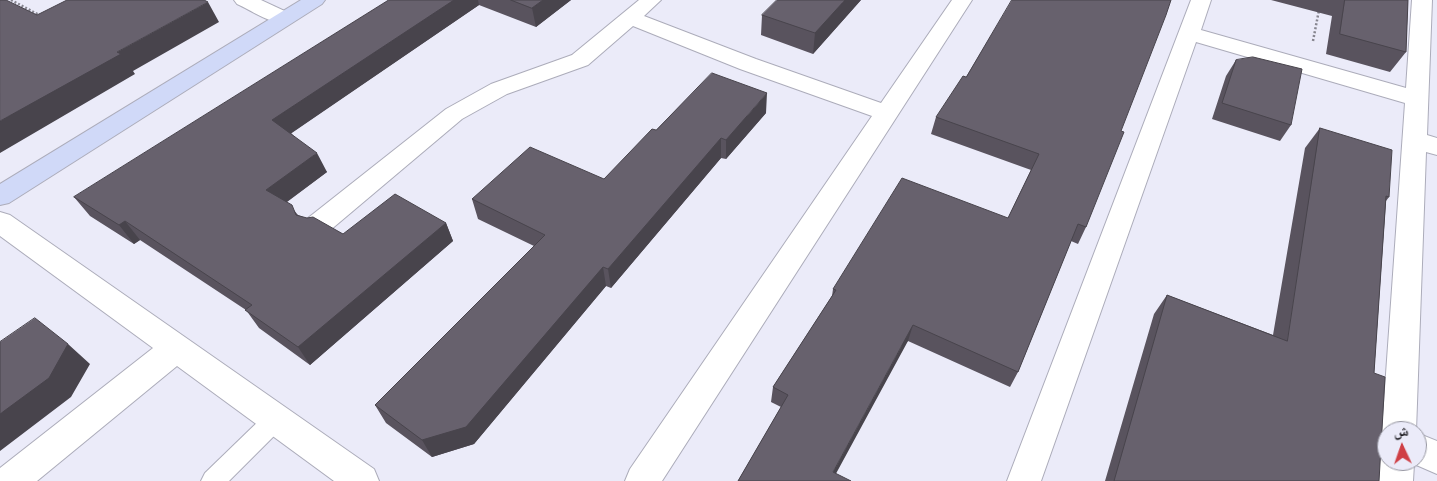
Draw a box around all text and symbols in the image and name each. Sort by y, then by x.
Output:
north arrow [1377,421,1427,471]
text: ش [1393,422,1409,441]

